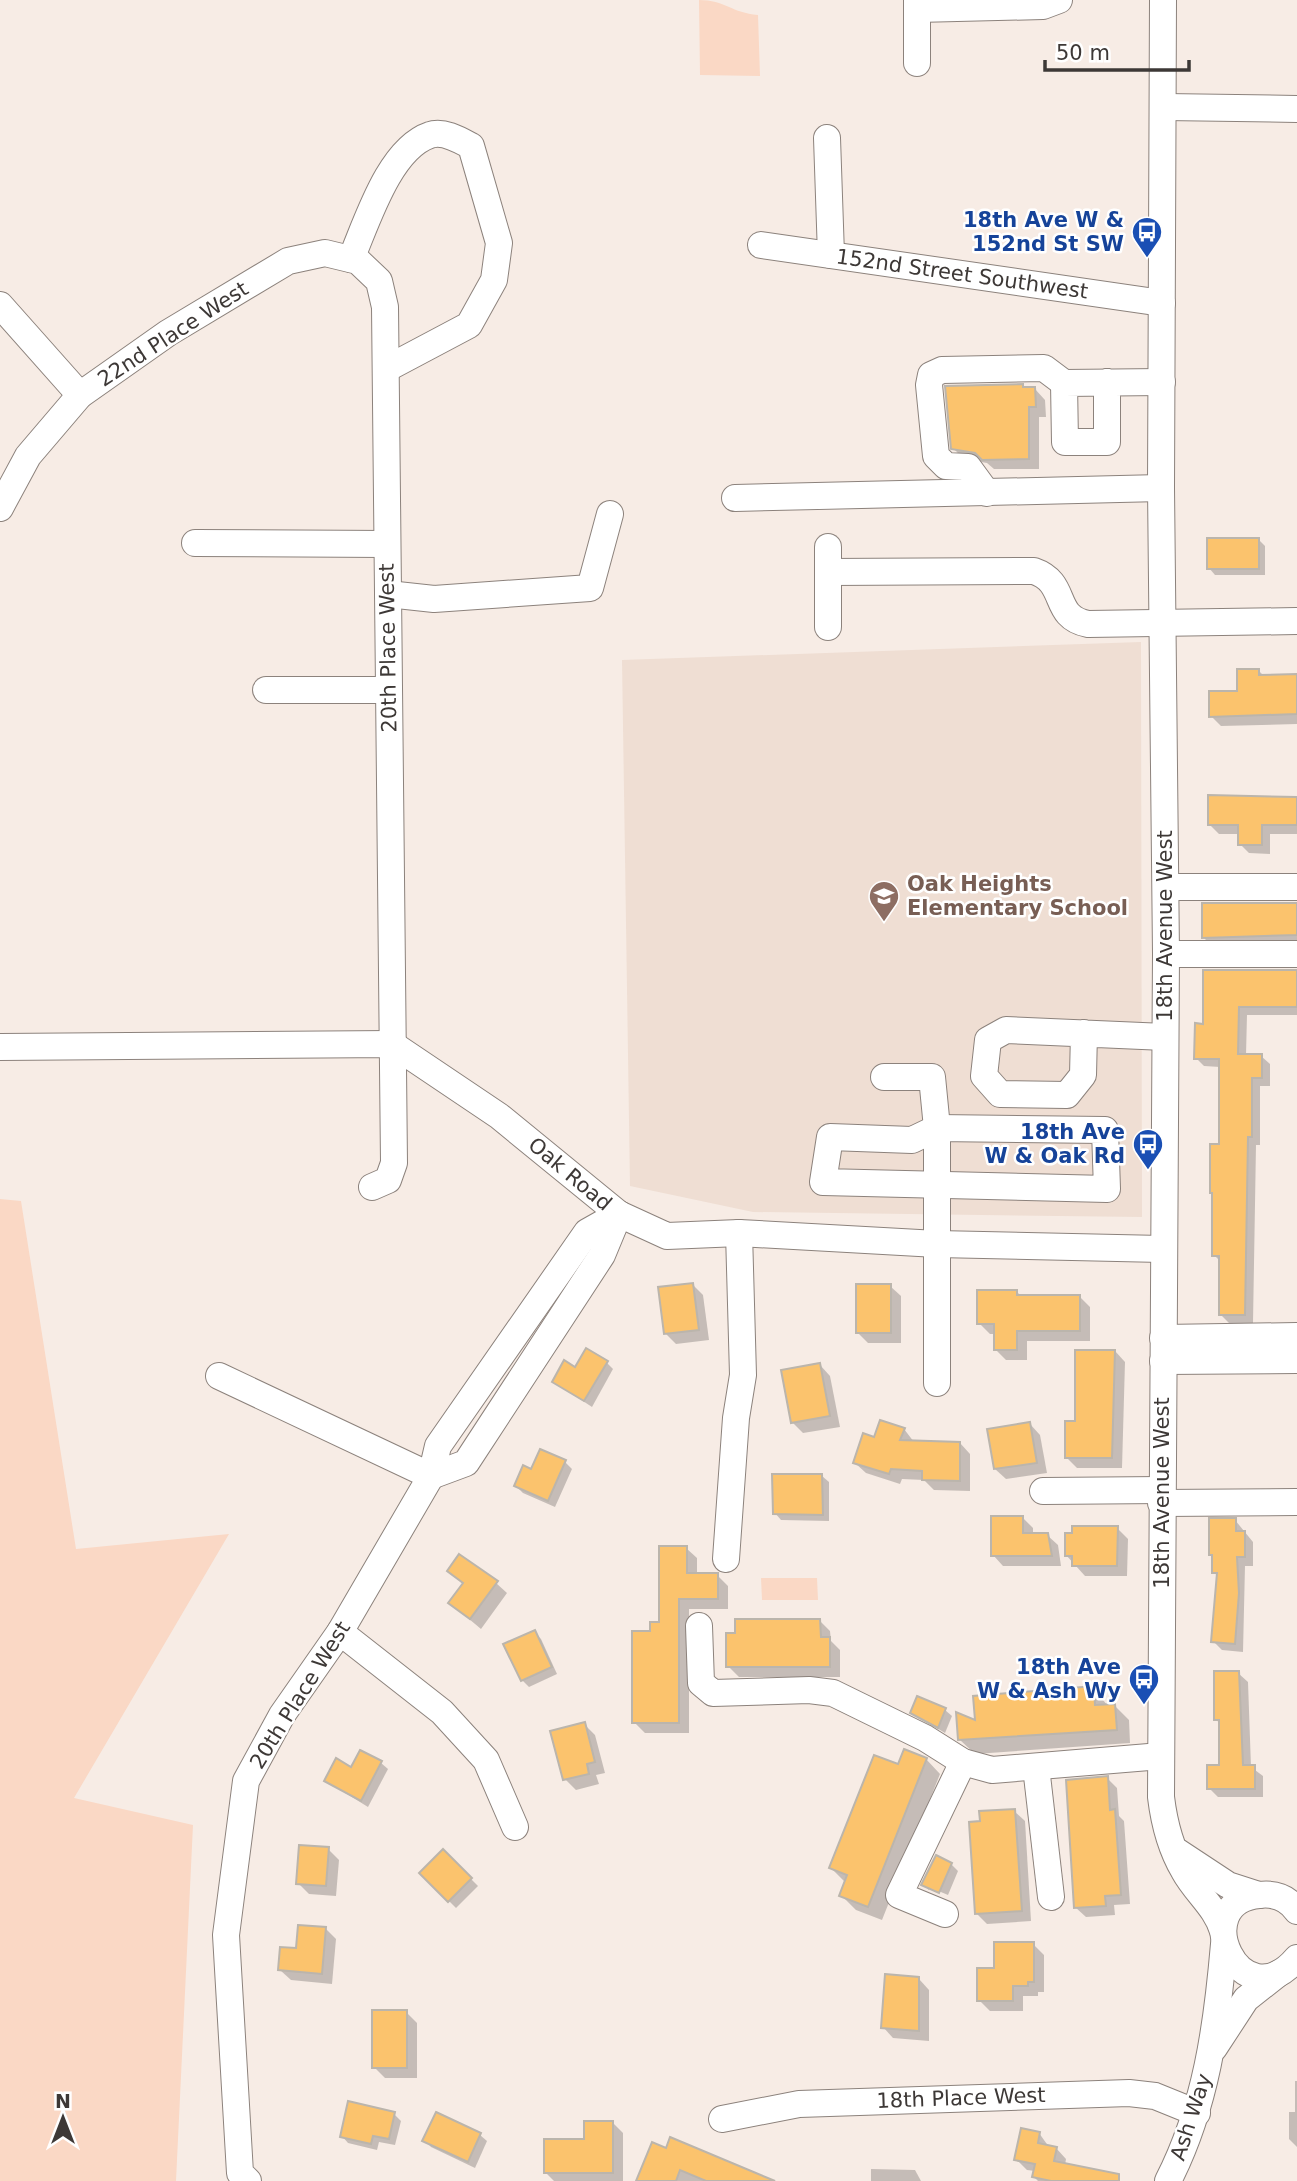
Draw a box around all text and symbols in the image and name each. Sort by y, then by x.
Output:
scale bar [1045,28,1188,72]
text: 50 m [1056,41,1110,65]
place label: 18th Ave W & 152nd St SW [963,208,1124,256]
bus stop icon: 18th Ave W & 152nd St SW [1130,215,1164,259]
street label: 152nd Street Southwest [834,244,1090,304]
street label: 22nd Place West [93,277,253,391]
street label: 20th Place West [375,563,401,733]
street label: 18th Avenue West [1153,830,1177,1022]
place label: Oak Heights Elementary School [907,872,1128,920]
school or university icon: Oak Heights Elementary School [867,879,901,923]
place label: 18th Ave W & Oak Rd [984,1120,1125,1168]
bus stop icon: 18th Ave W & Oak Rd [1131,1127,1165,1171]
street label: Oak Road [524,1132,616,1216]
street label: 18th Avenue West [1150,1397,1174,1589]
street label: 20th Place West [245,1617,355,1773]
place label: 18th Ave W & Ash Wy [977,1655,1121,1703]
bus stop icon: 18th Ave W & Ash Wy [1127,1662,1161,1706]
street label: Ash Way [1166,2070,1216,2164]
north arrow [28,2083,98,2153]
street label: 18th Place West [876,2083,1046,2113]
text: N [55,2090,71,2112]

